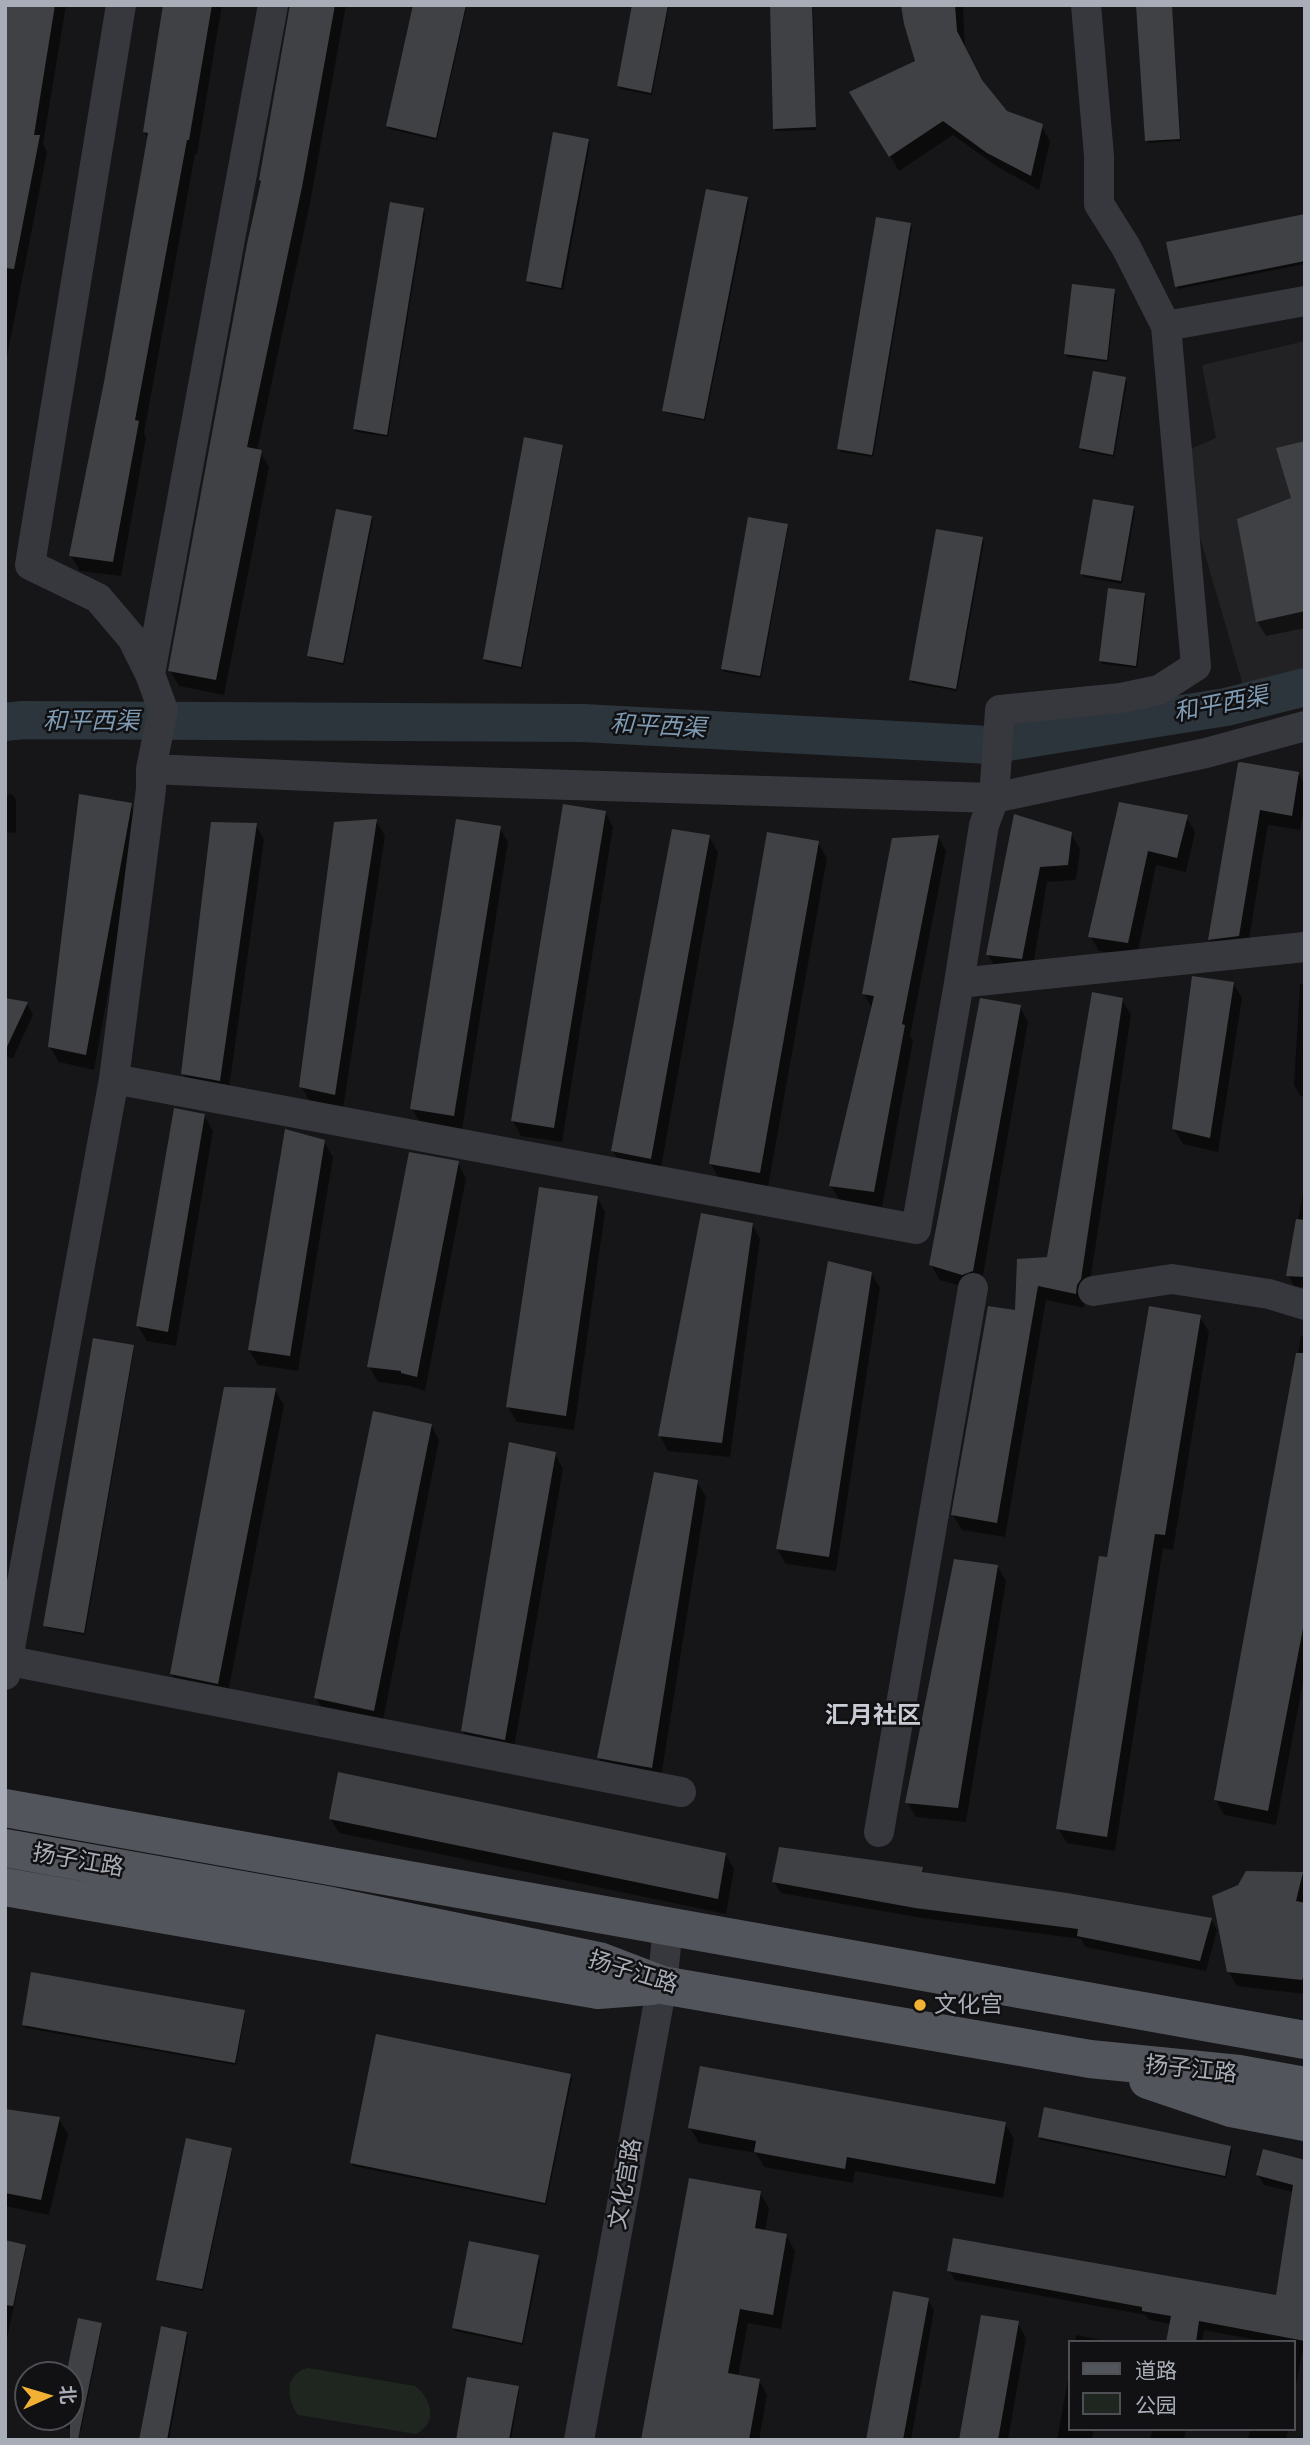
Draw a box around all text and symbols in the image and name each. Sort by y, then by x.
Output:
water label: 和平西渠 [1171,682,1271,728]
water label: 和平西渠 [43,708,139,736]
water label: 和平西渠 [609,710,707,744]
district label: 汇月社区 [825,1702,921,1730]
street label: 扬子江路 [30,1839,126,1883]
street label: 扬子江路 [585,1946,681,2000]
place label: 文化宫 [934,1991,1003,2019]
marker: 文化宫 [912,1997,928,2013]
street label: 扬子江路 [1144,2051,1238,2089]
street label: 文化宫路 [604,2136,648,2232]
legend [1068,2340,1296,2431]
text: 道路 [1135,2356,1177,2384]
north arrow [14,2361,84,2431]
text: 北 [54,2384,82,2405]
text: 公园 [1135,2391,1177,2419]

